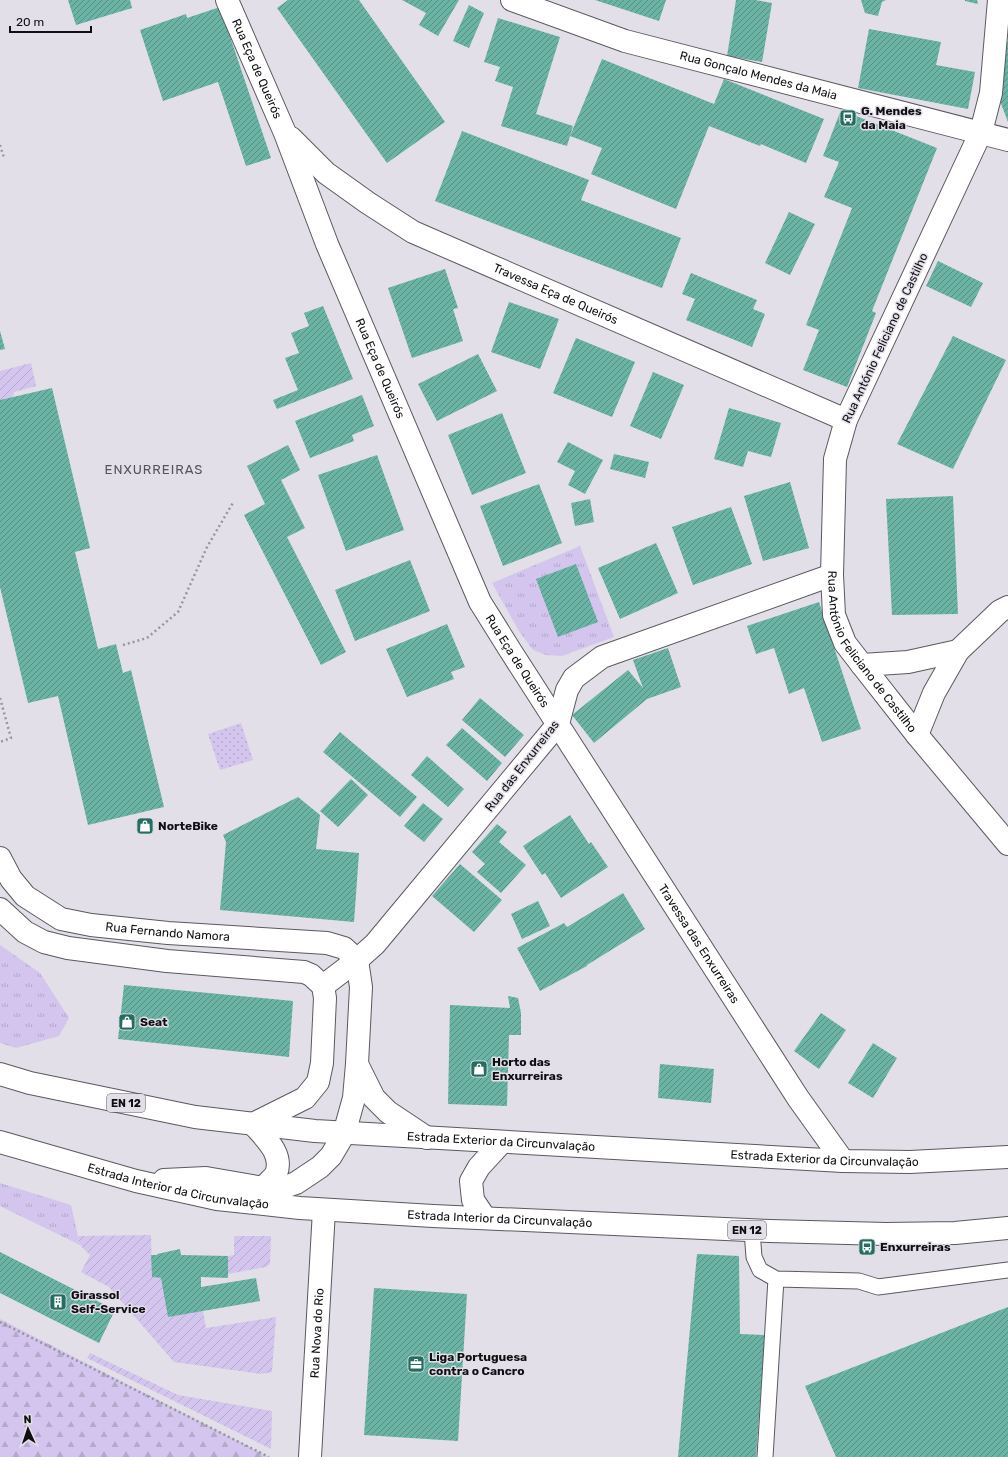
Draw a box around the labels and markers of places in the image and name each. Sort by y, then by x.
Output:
place label: G. Mendes da Maia [861,104,922,132]
bus stop icon: G. Mendes da Maia [838,108,858,128]
shop icon: NorteBike [135,816,155,836]
place label: NorteBike [158,819,218,833]
shop icon: Seat [117,1012,137,1032]
place label: Seat [140,1015,168,1029]
place label: Horto das Enxurreiras [492,1055,563,1083]
shop icon: Horto das Enxurreiras [469,1059,489,1079]
bus stop icon: Enxurreiras [857,1237,877,1257]
place label: Enxurreiras [880,1240,951,1254]
place label: Girassol Self-Service [71,1288,146,1316]
building icon: Girassol Self-Service [48,1292,68,1312]
place label: Liga Portuguesa contra o Cancro [429,1350,527,1378]
office icon: Liga Portuguesa contra o Cancro [406,1354,426,1374]

